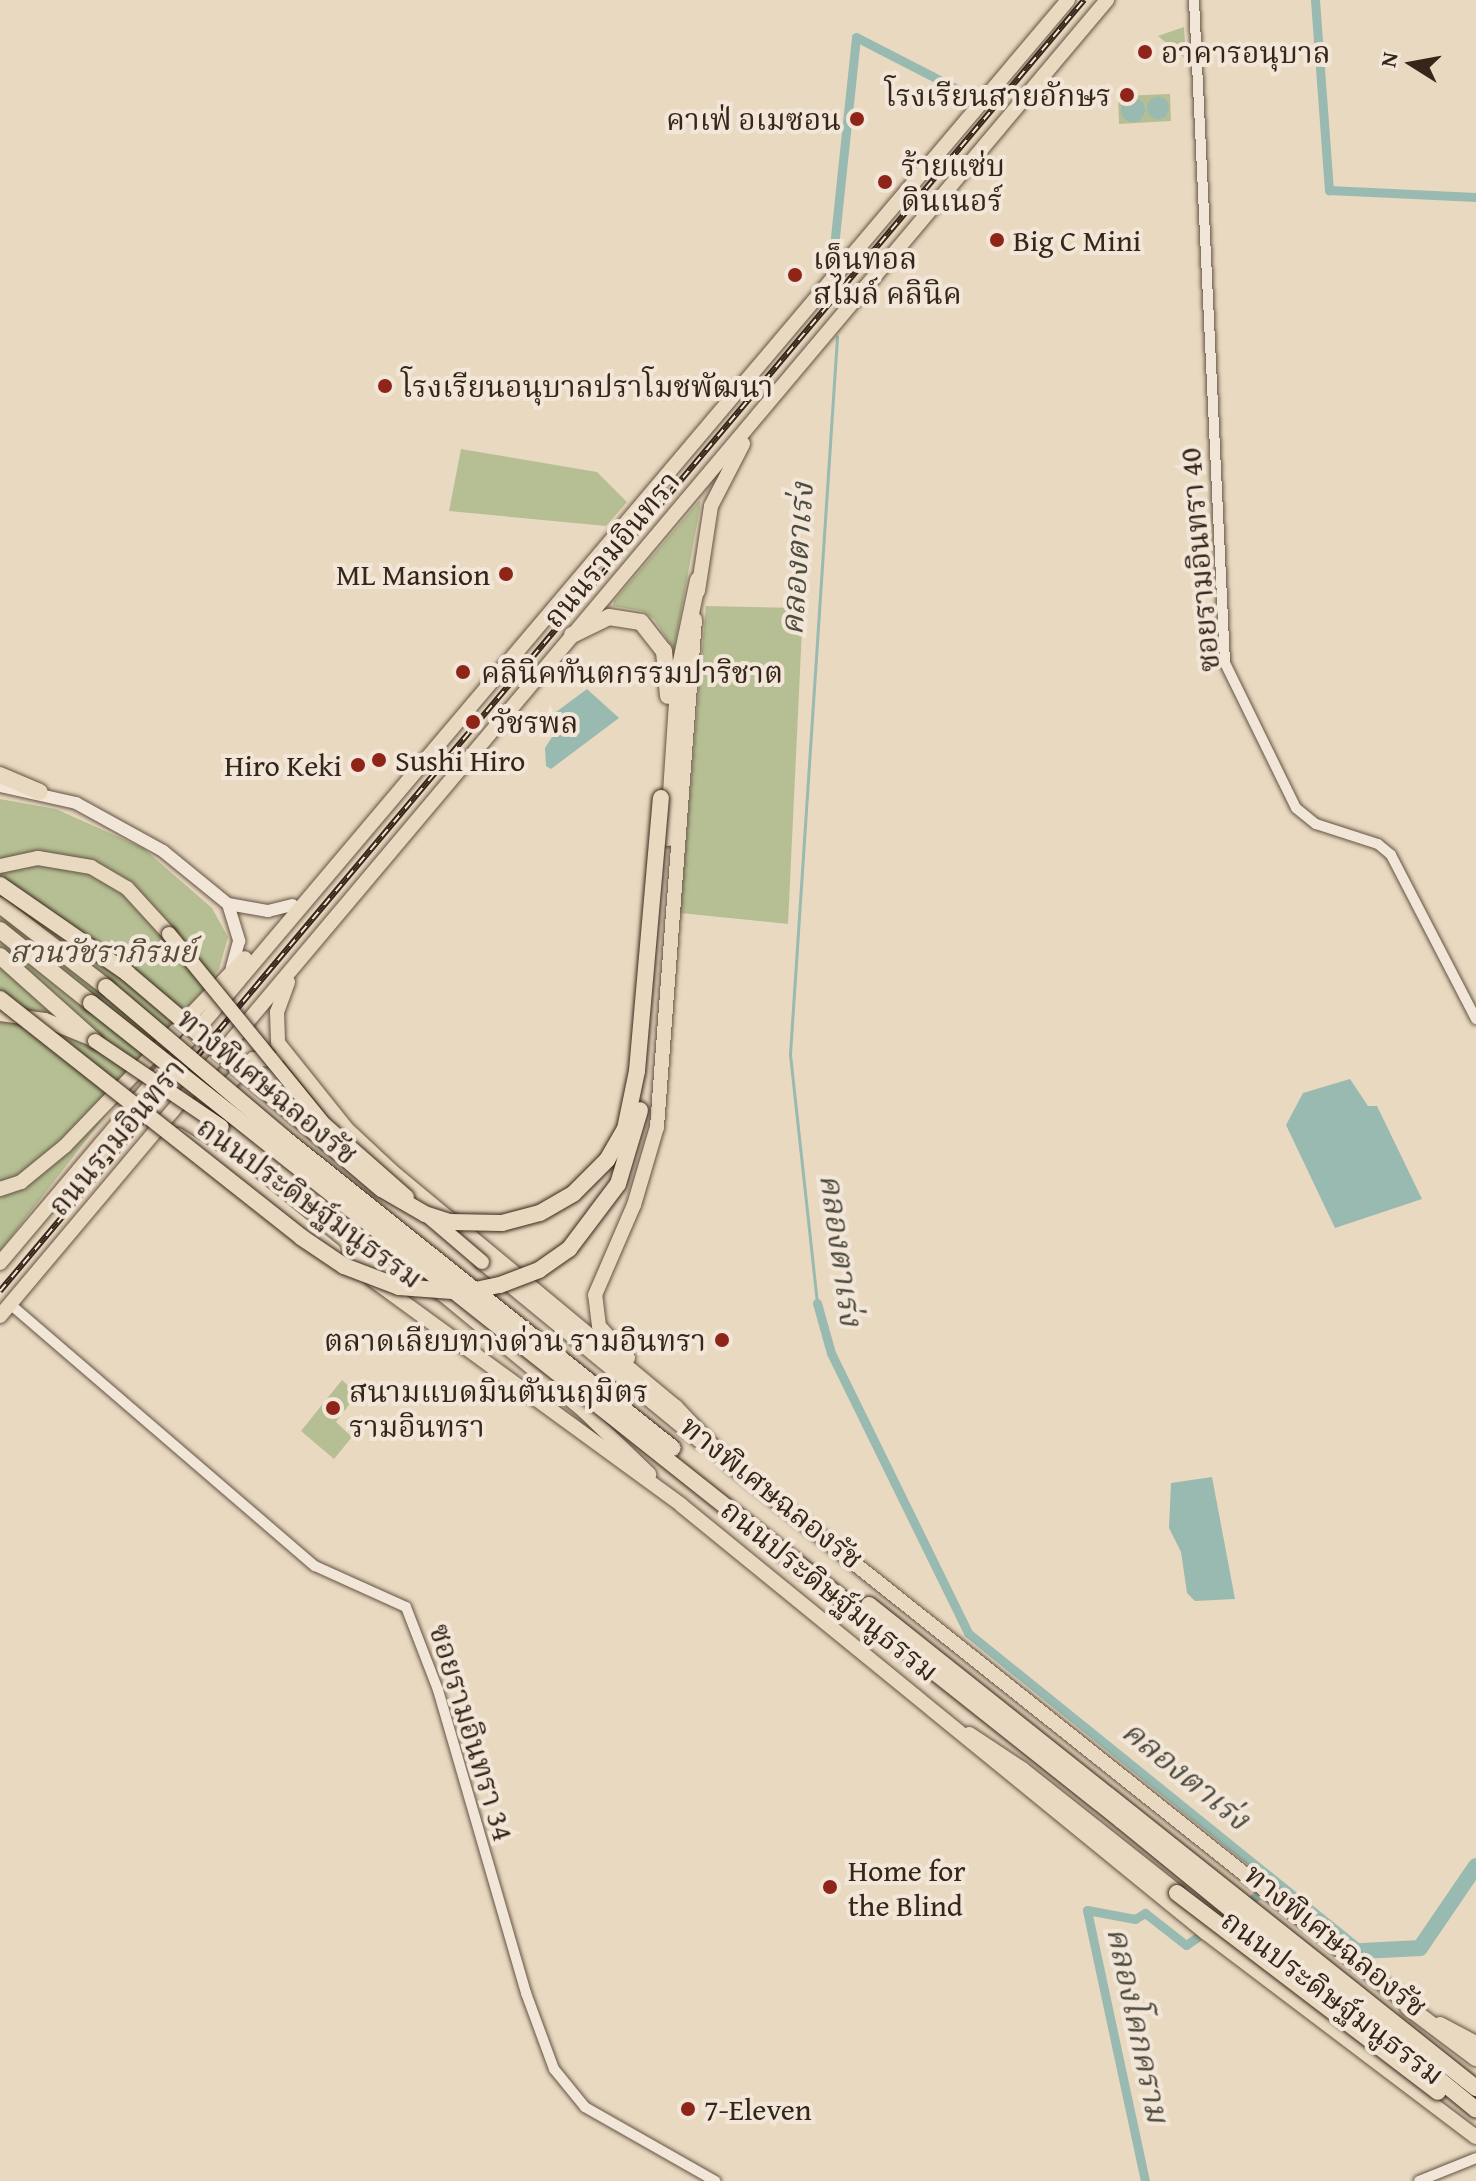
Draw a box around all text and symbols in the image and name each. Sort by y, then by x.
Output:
north arrow [1372,24,1452,104]
place label: อาคารอนุบาล [1161,34,1331,70]
marker: อาคารอนุบาล [1136,43,1154,61]
text: N [1371,49,1406,70]
place label: โรงเรียนสายอักษร [885,77,1111,113]
marker: โรงเรียนสายอักษร [1118,86,1136,104]
place label: คาเฟ่ อเมซอน [666,101,841,137]
marker: คาเฟ่ อเมซอน [848,110,866,128]
place label: ร้ายแซ่บ ดินเนอร์ [901,147,1005,218]
marker: ร้ายแซ่บ ดินเนอร์ [876,173,894,191]
place label: Big C Mini [1013,222,1141,258]
marker: Big C Mini [988,231,1006,249]
place label: เด็นทอล สไมล์ คลินิค [813,240,962,310]
marker: เด็นทอล สไมล์ คลินิค [784,264,806,286]
place label: โรงเรียนอนุบาลปราโมชพัฒนา [401,368,773,404]
marker: โรงเรียนอนุบาลปราโมชพัฒนา [376,377,394,395]
street label: ซอยรามอินทรา 40 [1171,446,1227,674]
street label: ถนนรามอินทรา [535,463,687,635]
water label: คลองตาเร่ง [773,481,821,637]
place label: ML Mansion [336,556,490,592]
marker: ML Mansion [497,565,515,583]
place label: คลินิคทันตกรรมปาริชาต [481,654,783,690]
marker: คลินิคทันตกรรมปาริชาต [452,661,474,683]
place label: วัชรพล [491,704,578,740]
marker: วัชรพล [462,711,484,733]
place label: Sushi Hiro [395,742,525,778]
place label: Hiro Keki [224,747,342,783]
marker: Sushi Hiro [370,751,388,769]
marker: Hiro Keki [349,756,367,774]
park label: สวนวัชราภิรมย์ [10,933,196,969]
street label: ทางพิเศษฉลองรัช [171,1000,365,1172]
street label: ถนนรามอินทรา [40,1051,192,1223]
street label: ถนนประดิษฐ์มนูธรรม [190,1108,430,1296]
water label: คลองตาเร่ง [811,1172,871,1328]
place label: ตลาดเลียบทางด่วน รามอินทรา [324,1322,706,1358]
marker: ตลาดเลียบทางด่วน รามอินทรา [713,1331,731,1349]
place label: สนามแบดมินตันนฤมิตร รามอินทรา [349,1373,648,1444]
marker: สนามแบดมินตันนฤมิตร รามอินทรา [324,1399,342,1417]
street label: ทางพิเศษฉลองรัช [674,1408,870,1576]
street label: ถนนประดิษฐ์มนูธรรม [714,1491,946,1689]
street label: ซอยรามอินทรา 34 [422,1619,522,1845]
water label: คลองตาเร่ง [1114,1712,1258,1838]
place label: Home for the Blind [848,1852,966,1922]
street label: ทางพิเศษฉลองรัช [1238,1856,1434,2024]
marker: Home for the Blind [819,1876,841,1898]
street label: ถนนประดิษฐ์มนูธรรม [1215,1902,1451,2092]
water label: คลองโคกคราม [1099,1924,1177,2126]
place label: 7-Eleven [704,2091,812,2127]
marker: 7-Eleven [679,2100,697,2118]

